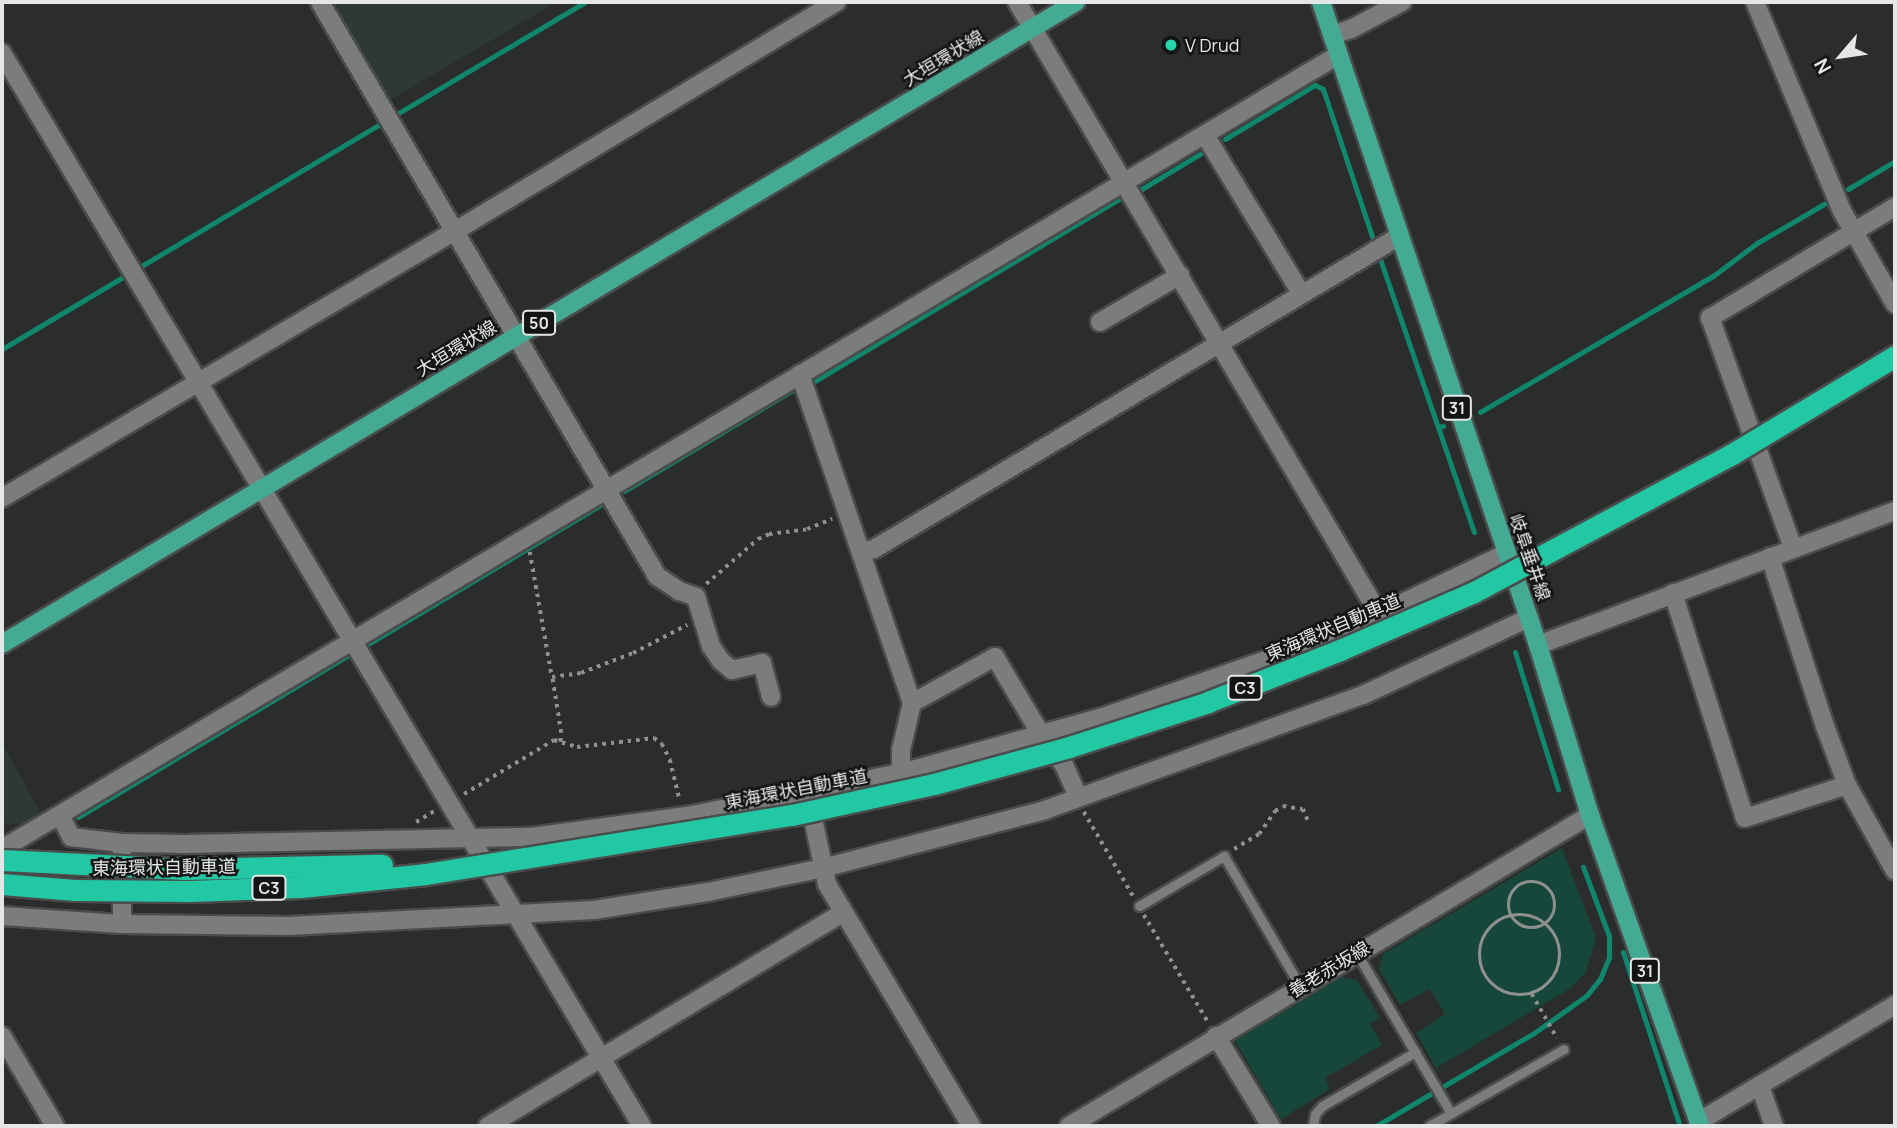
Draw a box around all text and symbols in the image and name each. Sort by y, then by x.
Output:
north arrow [1806,21,1876,91]
street label: 大垣環状線 [899,26,987,90]
place label: V Drud [1185,34,1239,56]
marker: V Drud [1163,37,1179,53]
text: N [1808,54,1837,78]
road number: 50 [522,310,556,336]
street label: 大垣環状線 [412,316,500,380]
road number: 31 [1441,396,1473,420]
street label: 岐阜垂井線 [1505,511,1555,603]
street label: 東海環状自動車道 [1263,589,1403,665]
road number: C3 [1226,676,1264,701]
street label: 東海環状自動車道 [723,765,869,813]
street label: 東海環状自動車道 [92,855,236,879]
road number: C3 [250,876,288,900]
street label: 養老赤坂線 [1285,937,1373,1001]
road number: 31 [1629,959,1661,984]

